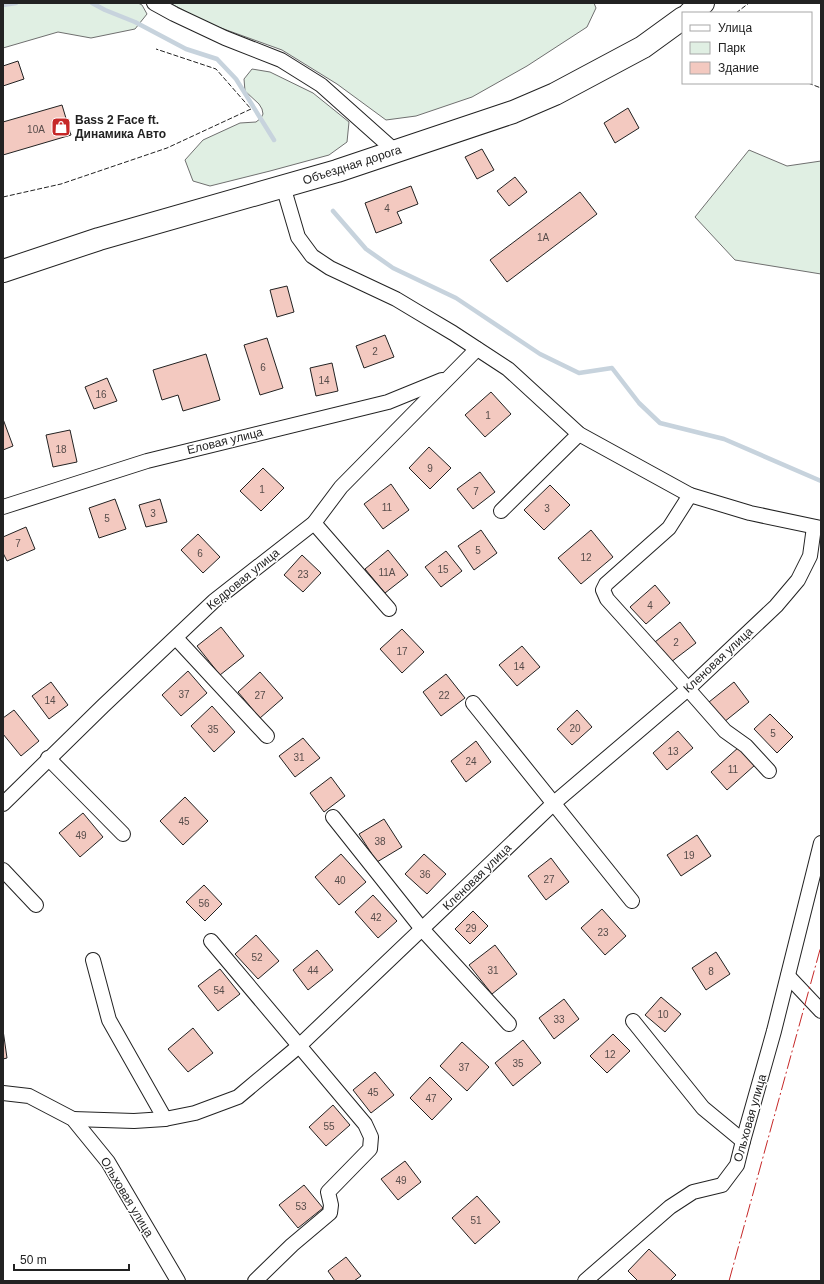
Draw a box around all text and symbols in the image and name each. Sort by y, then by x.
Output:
legend [682,12,812,84]
text: Улица [718,21,752,35]
text: Парк [718,41,746,55]
text: Здание [718,61,759,75]
place label: Bass 2 Face ft. Динамика Авто [75,113,166,141]
shop icon: Bass 2 Face ft. Динамика Авто [50,116,72,138]
house number: 10А [27,124,45,135]
street label: Объездная дорога [301,142,403,188]
house number: 4 [384,203,390,214]
house number: 1А [537,232,549,243]
house number: 2 [372,346,378,357]
house number: 6 [260,362,266,373]
house number: 14 [318,375,330,386]
house number: 16 [95,389,107,400]
house number: 1 [485,410,491,421]
street label: Еловая улица [186,425,265,457]
house number: 18 [55,444,67,455]
house number: 9 [427,463,433,474]
house number: 1 [259,484,265,495]
house number: 7 [473,486,479,497]
house number: 11 [382,502,393,513]
house number: 3 [544,503,550,514]
house number: 3 [150,508,156,519]
house number: 5 [104,513,110,524]
house number: 7 [15,538,21,549]
street label: Кедровая улица [204,545,282,613]
house number: 5 [475,545,481,556]
house number: 6 [197,548,203,559]
house number: 12 [580,552,592,563]
house number: 15 [437,564,449,575]
house number: 11А [378,567,396,578]
house number: 23 [297,569,309,580]
house number: 4 [647,600,653,611]
street label: Кленовая улица [680,624,756,696]
house number: 2 [673,637,679,648]
house number: 17 [396,646,408,657]
house number: 14 [513,661,525,672]
house number: 37 [178,689,190,700]
house number: 27 [254,690,266,701]
house number: 22 [438,690,450,701]
house number: 14 [44,695,56,706]
house number: 20 [569,723,581,734]
house number: 35 [207,724,219,735]
house number: 5 [770,728,776,739]
house number: 13 [667,746,679,757]
house number: 31 [293,752,305,763]
house number: 24 [465,756,477,767]
house number: 11 [728,764,739,775]
house number: 45 [178,816,190,827]
house number: 49 [75,830,87,841]
house number: 38 [374,836,386,847]
street label: Кленовая улица [440,841,514,913]
house number: 19 [683,850,695,861]
house number: 36 [419,869,431,880]
house number: 27 [543,874,555,885]
house number: 40 [334,875,346,886]
house number: 56 [198,898,210,909]
house number: 42 [370,912,382,923]
house number: 29 [465,923,477,934]
house number: 23 [597,927,609,938]
house number: 52 [251,952,263,963]
house number: 44 [307,965,319,976]
house number: 31 [487,965,499,976]
house number: 8 [708,966,714,977]
house number: 54 [213,985,225,996]
house number: 10 [657,1009,669,1020]
house number: 33 [553,1014,565,1025]
house number: 12 [604,1049,616,1060]
house number: 35 [512,1058,524,1069]
house number: 37 [458,1062,470,1073]
street label: Ольховая улица [731,1072,769,1164]
house number: 45 [367,1087,379,1098]
house number: 47 [425,1093,437,1104]
house number: 55 [323,1121,335,1132]
street label: Ольховая улица [98,1155,157,1240]
house number: 49 [395,1175,407,1186]
house number: 53 [295,1201,307,1212]
house number: 51 [470,1215,482,1226]
scale bar [14,1246,129,1272]
text: 50 m [20,1253,47,1267]

